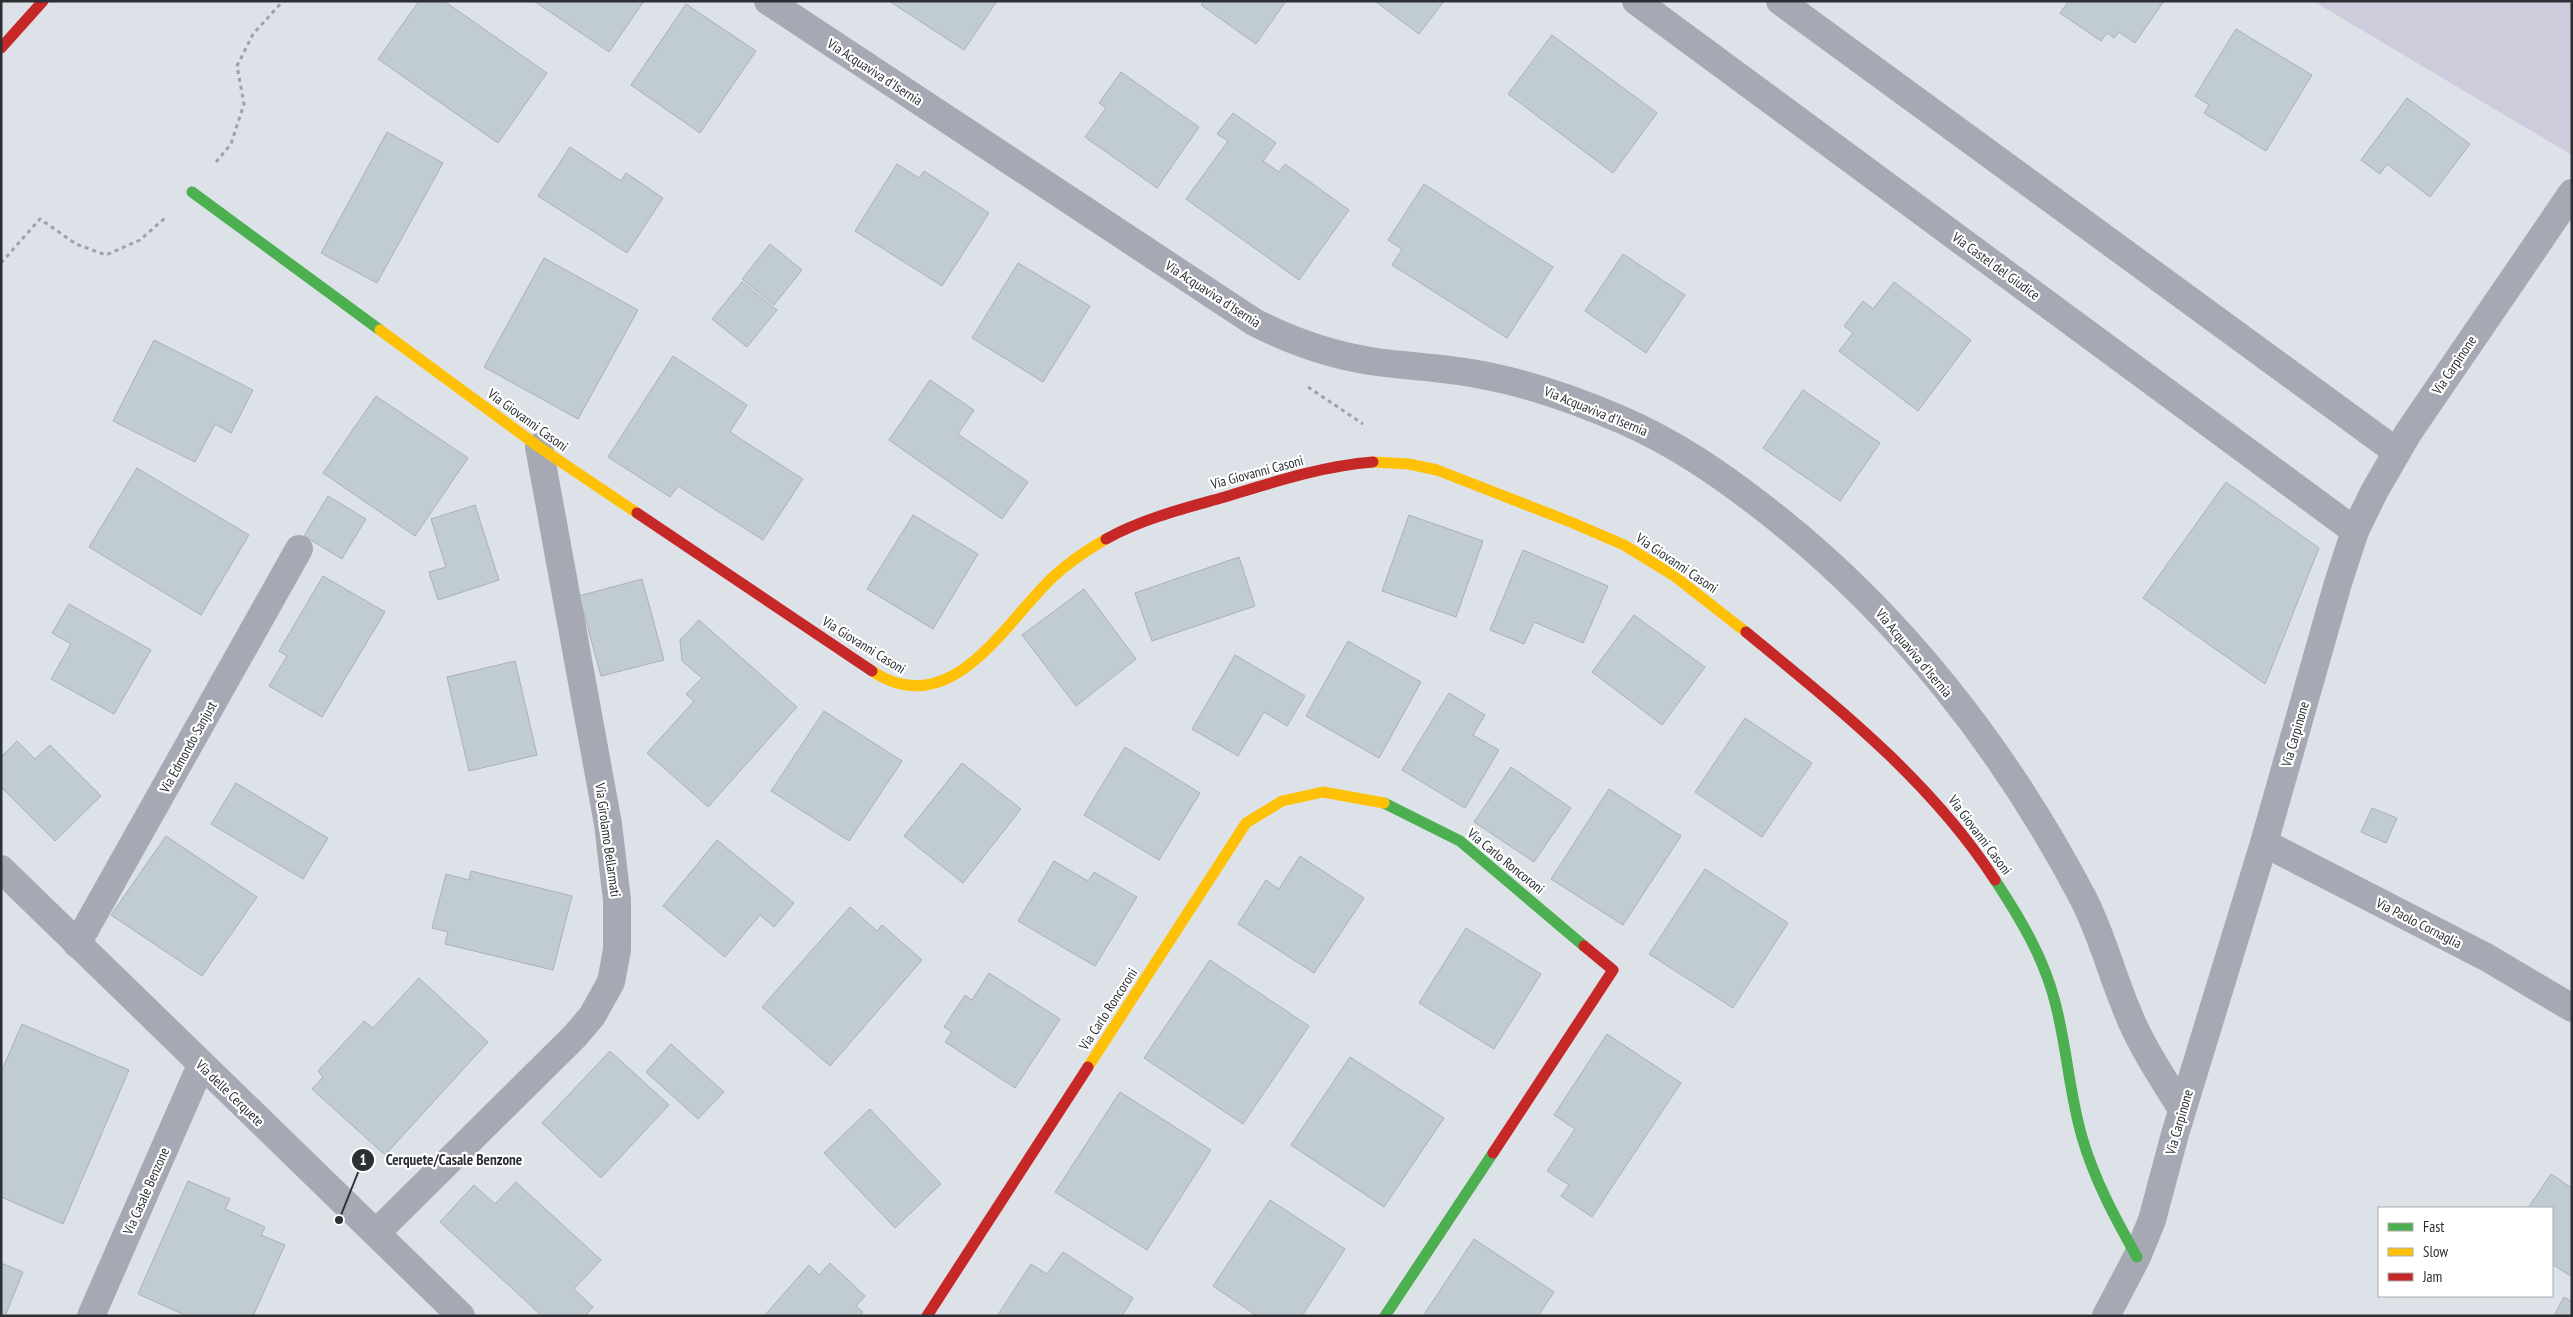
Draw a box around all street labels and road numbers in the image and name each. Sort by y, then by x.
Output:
street label: Via Acquaviva d'Isernia [823,34,926,110]
street label: Via Castel del Giudice [1948,228,2044,304]
street label: Via Acquaviva d'Isernia [1161,256,1264,332]
street label: Via Carpinone [2427,332,2480,399]
street label: Via Acquaviva d'Isernia [1541,382,1650,440]
street label: Via Giovanni Casoni [483,384,572,455]
street label: Via Giovanni Casoni [1208,451,1305,493]
street label: Via Giovanni Casoni [1632,528,1721,597]
street label: Via Acquaviva d'Isernia [1871,604,1956,701]
street label: Via Giovanni Casoni [818,612,909,678]
street label: Via Edmondo Sanjust [155,698,221,797]
street label: Via Carpinone [2277,699,2313,770]
street label: Via Girolamo Bellarmati [591,781,625,898]
street label: Via Giovanni Casoni [1944,791,2016,878]
street label: Via Carlo Roncoroni [1463,824,1548,898]
street label: Via Paolo Cornaglia [2372,893,2465,952]
street label: Via Carlo Roncoroni [1074,965,1141,1054]
street label: Via delle Cerquete [191,1055,268,1130]
street label: Via Carpinone [2161,1087,2197,1158]
street label: Via Casale Benzone [118,1144,173,1238]

